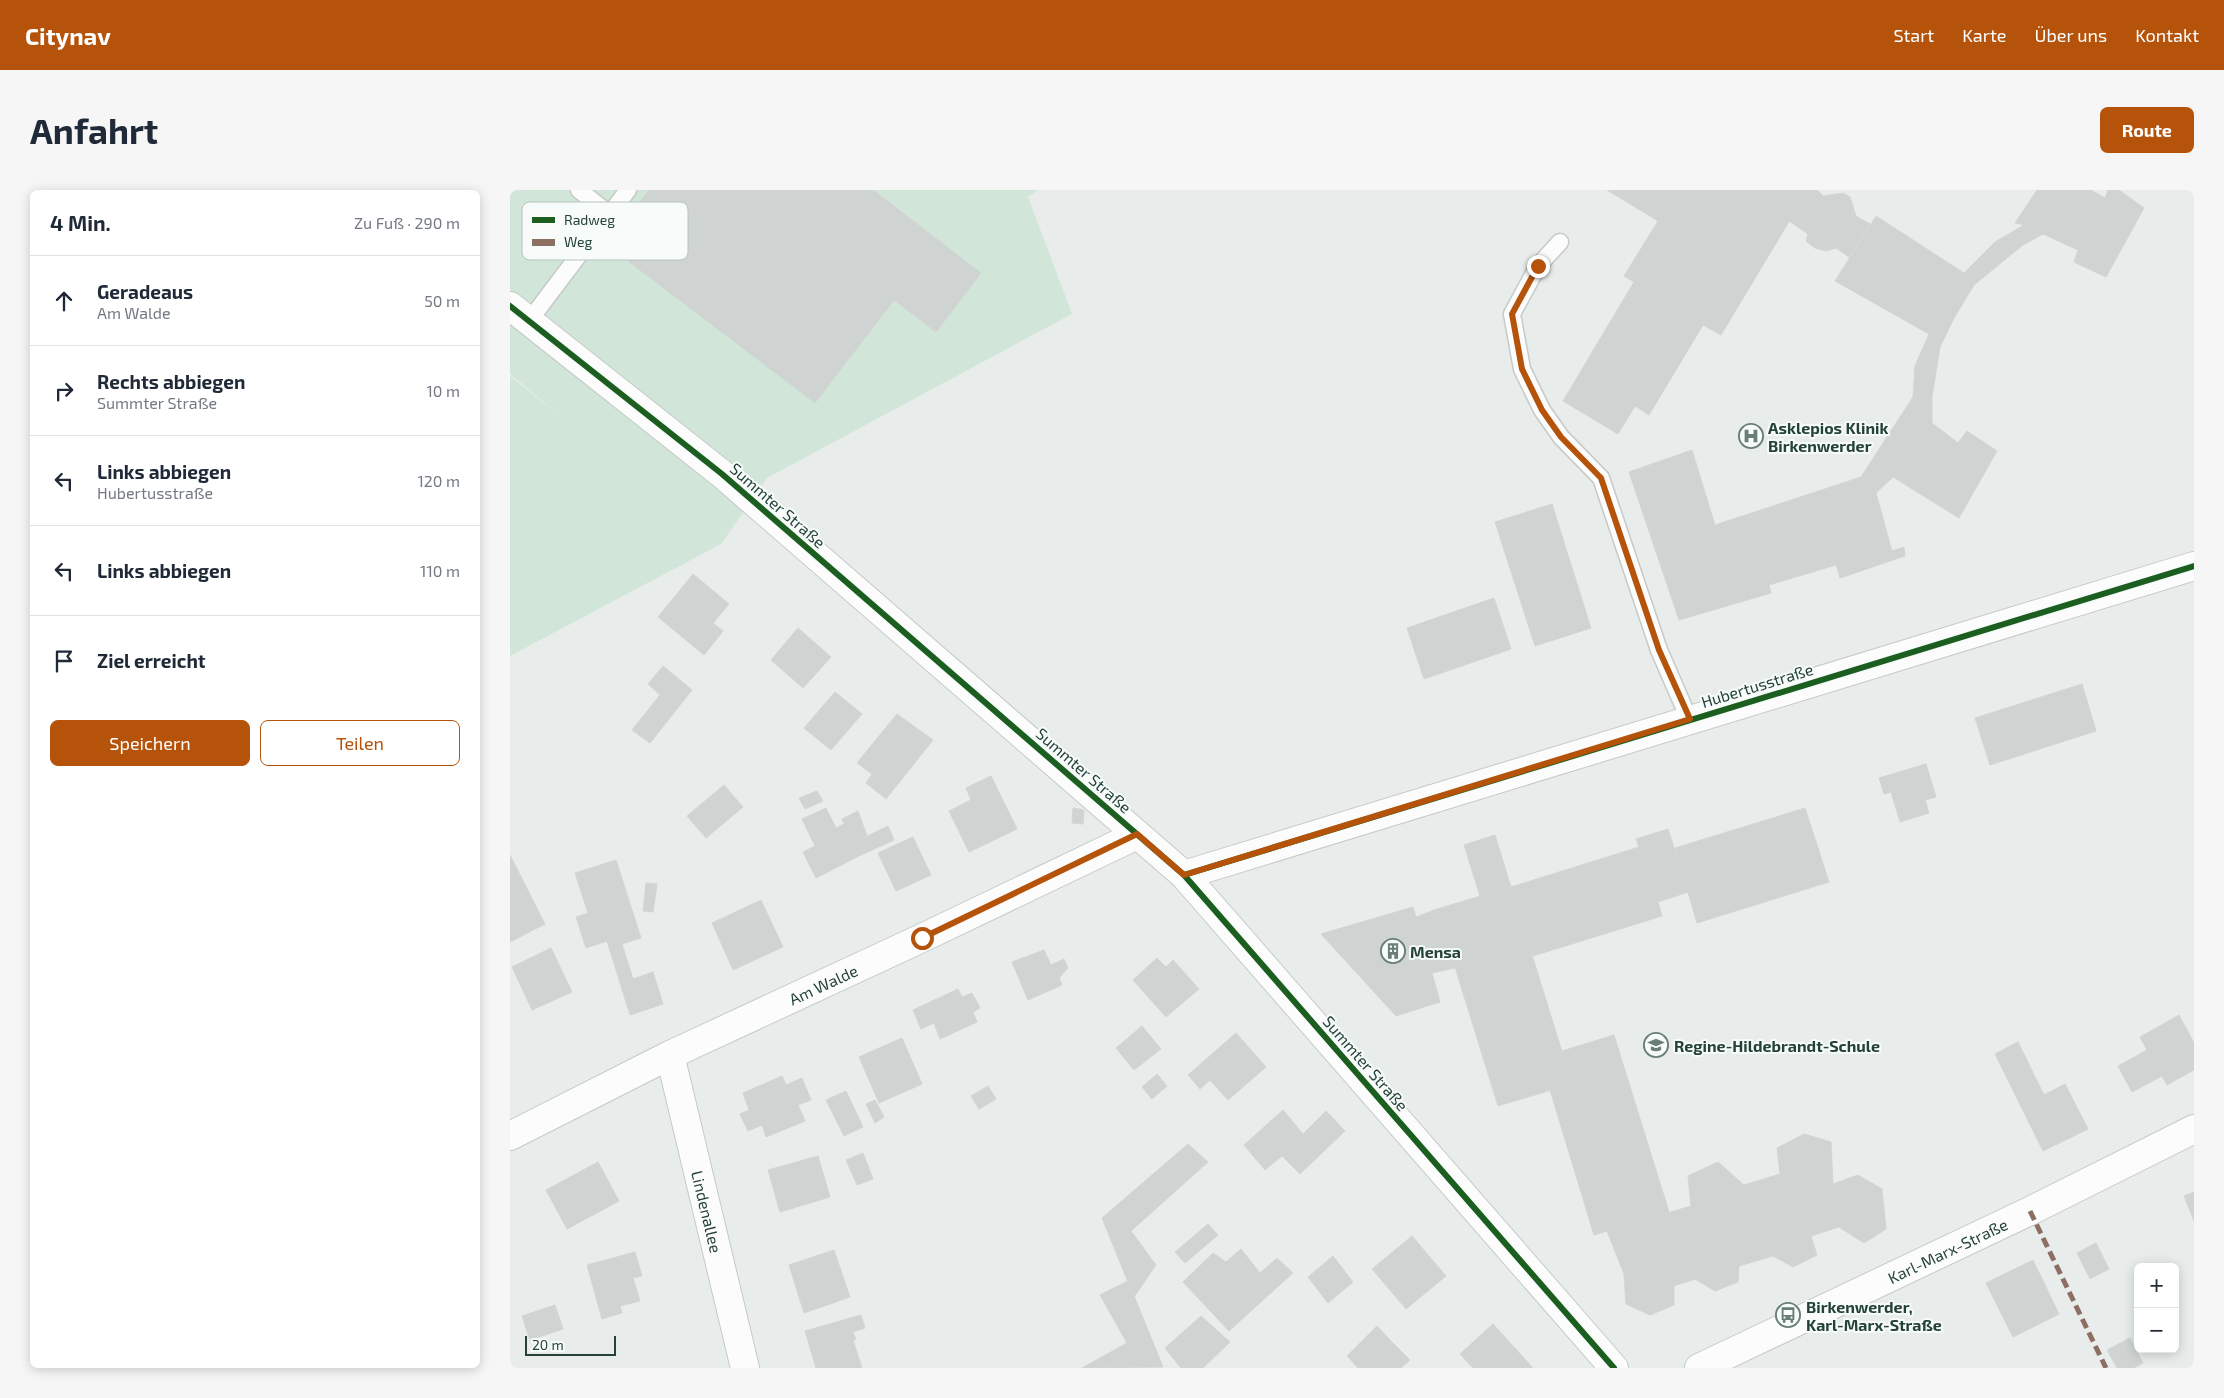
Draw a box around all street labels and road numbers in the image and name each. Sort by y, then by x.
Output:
street label: Summter Straße [726,458,830,552]
street label: Hubertusstraße [1699,659,1815,711]
street label: Summter Straße [1032,723,1136,817]
street label: Am Walde [786,960,860,1008]
street label: Summter Straße [1319,1011,1413,1115]
street label: Lindenallee [688,1168,727,1255]
street label: Karl-Marx-Straße [1884,1214,2010,1287]

